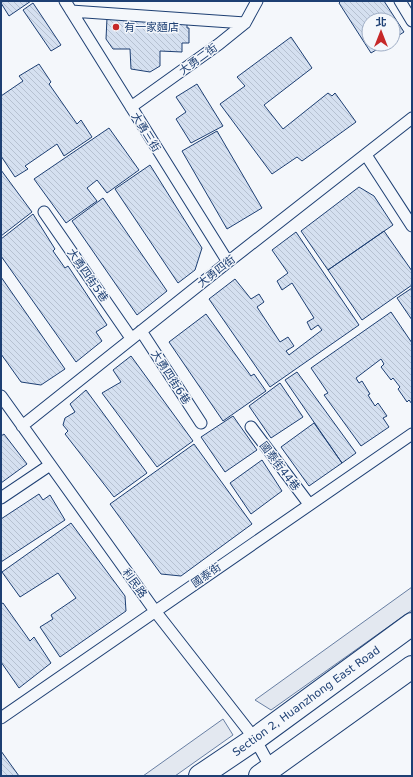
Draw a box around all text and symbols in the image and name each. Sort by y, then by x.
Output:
north arrow [361,12,401,52]
text: 北 [376,16,387,29]
place label: 有一家麵店 [124,21,179,34]
marker: 有一家麵店 [111,22,121,32]
street label: 大勇二街 [177,41,220,78]
street label: 大勇三街 [128,110,163,154]
street label: 大勇四街5巷 [64,246,111,304]
street label: 大勇四街 [195,253,238,290]
street label: 大勇四街6巷 [148,348,193,407]
street label: 國泰街44巷 [257,439,302,493]
street label: 國泰街 [189,561,224,590]
street label: 利民路 [120,566,150,600]
street label: Section 2, Huanzhong East Road [230,644,383,759]

